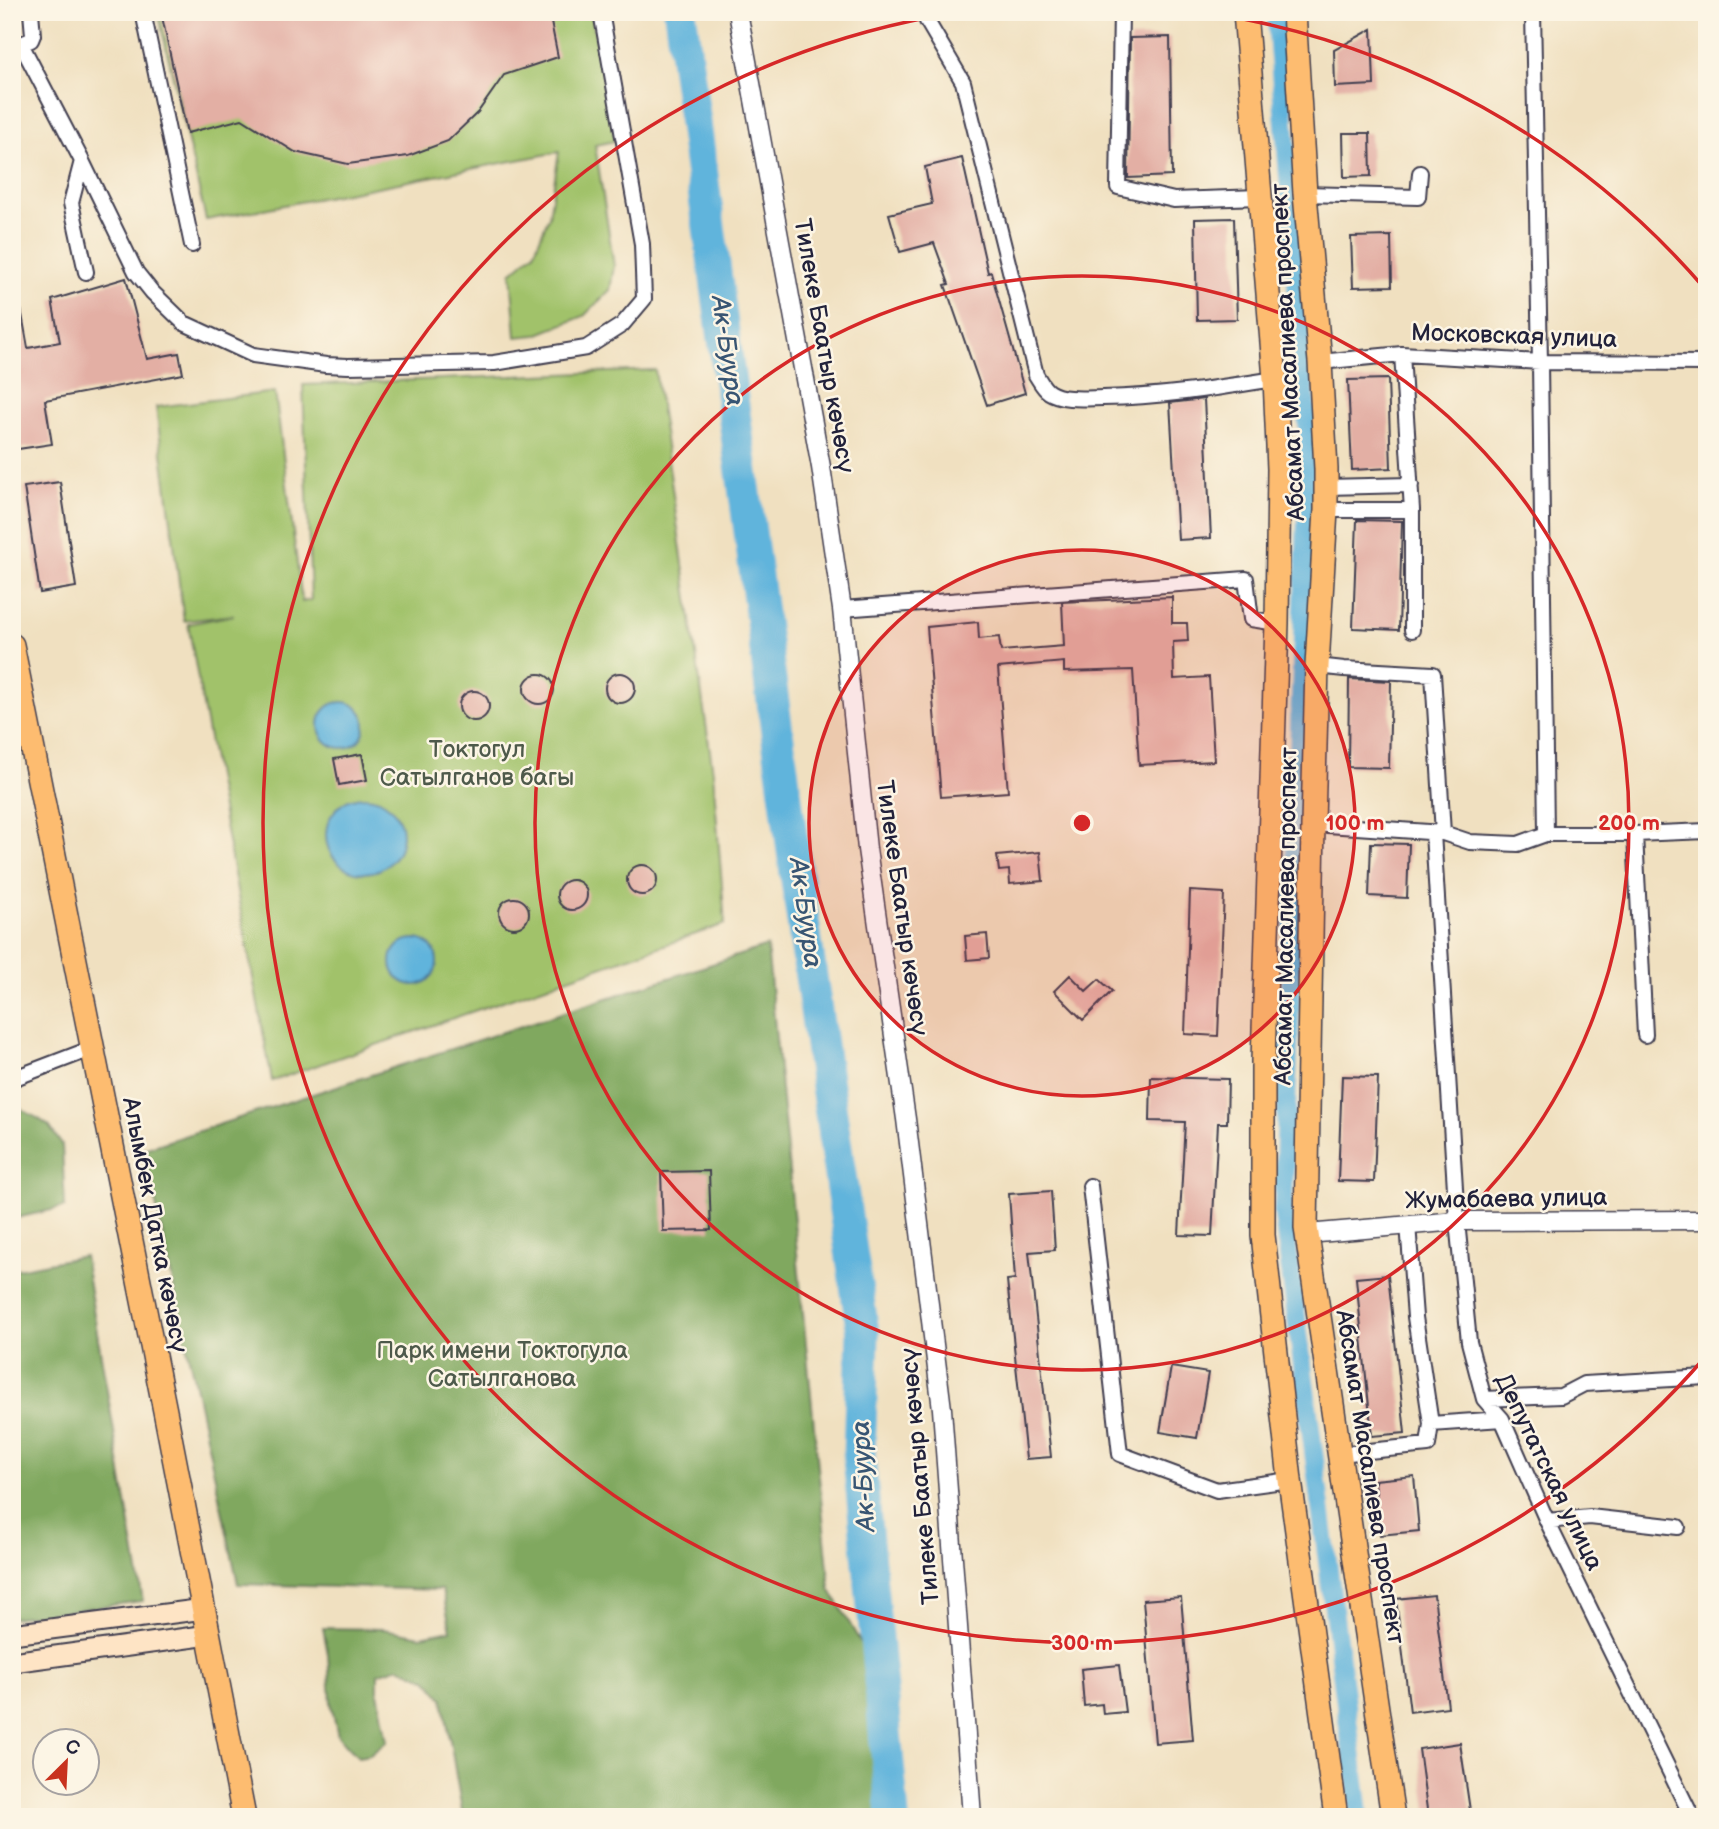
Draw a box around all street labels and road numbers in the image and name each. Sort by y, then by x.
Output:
street label: Абсамат Масалиева проспект [1265,182,1311,523]
street label: Тилеке Баатыр көчөсү [787,217,861,475]
street label: Московская улица [1410,318,1618,354]
street label: Абсамат Масалиева проспект [1269,747,1303,1086]
street label: Тилеке Баатыр көчөсү [870,778,934,1038]
street label: Алымбек Датка көчөсү [116,1094,194,1355]
street label: Жумабаева улица [1405,1183,1607,1215]
street label: Абсамат Масалиева проспект [1329,1307,1411,1646]
street label: Тилеке Баатыр көчөсү [894,1346,946,1606]
street label: Депутатская улица [1489,1369,1609,1575]

